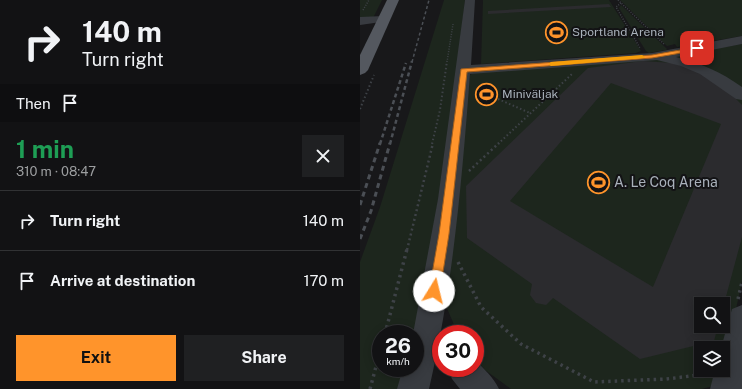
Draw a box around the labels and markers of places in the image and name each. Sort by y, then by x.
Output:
sports icon: Sportland Arena [544,19,570,45]
place label: Sportland Arena [572,25,664,39]
pin [680,31,714,65]
sports icon: Miniväljak [473,81,499,107]
place label: Miniväljak [502,87,559,101]
sports icon: A. Le Coq Arena [586,169,612,195]
place label: A. Le Coq Arena [614,174,718,190]

